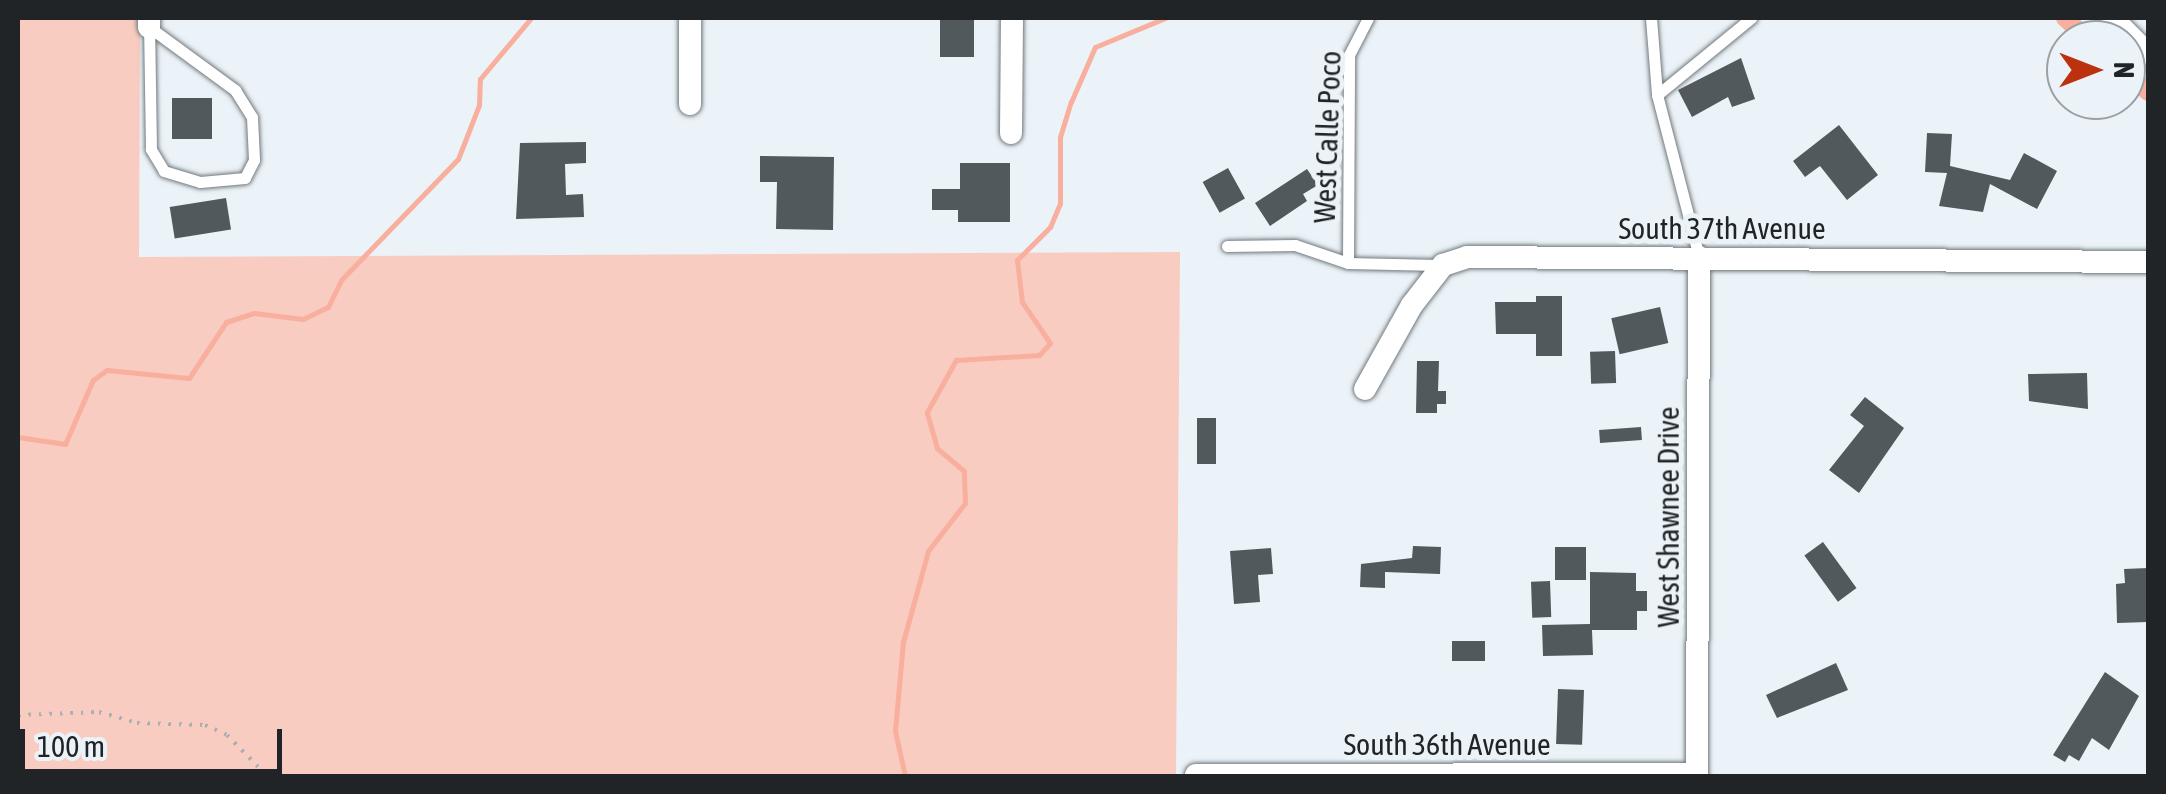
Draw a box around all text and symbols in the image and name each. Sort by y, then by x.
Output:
north arrow [2046,20,2146,120]
street label: West Calle Poco [1306,50,1348,224]
text: N [2108,62,2140,78]
street label: South 37th Avenue [1618,210,1826,246]
street label: West Shawnee Drive [1650,407,1686,627]
scale bar [25,709,288,771]
street label: South 36th Avenue [1343,726,1551,762]
text: 100 m [37,729,105,763]

